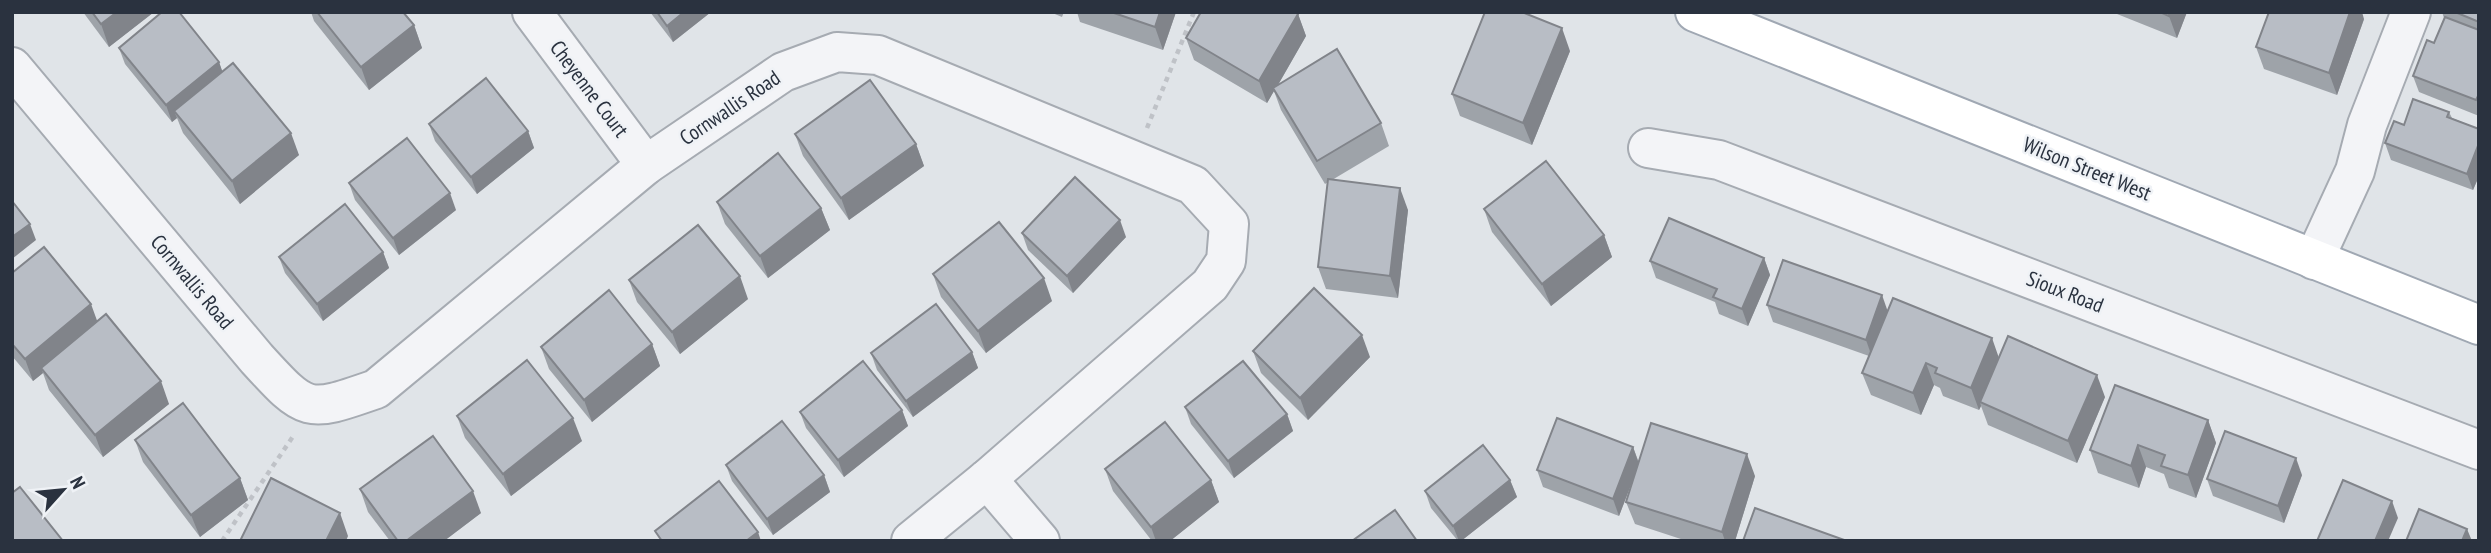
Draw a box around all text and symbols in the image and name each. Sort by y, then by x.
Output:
street label: Cheyenne Court [544,35,635,143]
street label: Cornwallis Road [674,64,785,151]
street label: Wilson Street West [2019,131,2155,207]
street label: Cornwallis Road [145,229,240,335]
street label: Sioux Road [2023,265,2107,319]
north arrow [28,455,98,525]
text: N [65,472,91,492]

